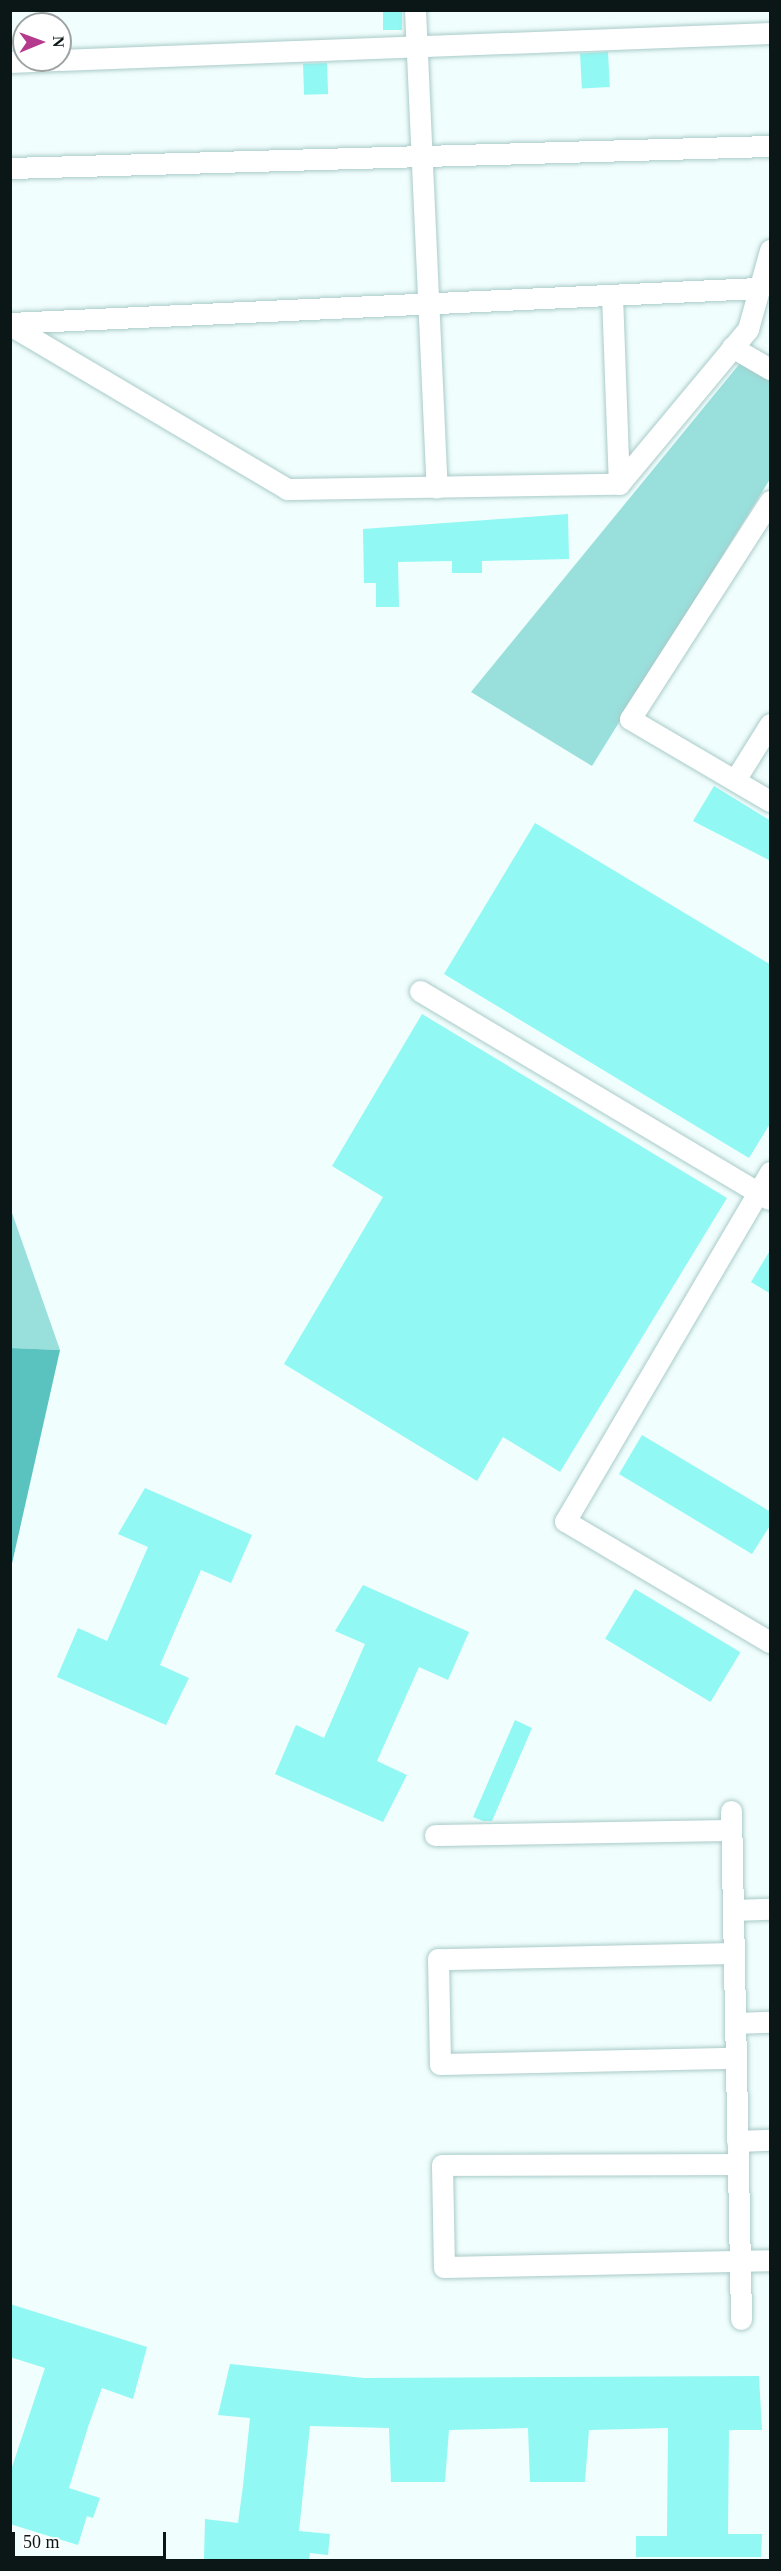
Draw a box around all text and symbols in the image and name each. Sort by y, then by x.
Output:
north arrow [12,12,72,72]
text: N [50,36,67,48]
scale bar [15,2520,170,2558]
text: 50 m [23,2532,60,2552]

